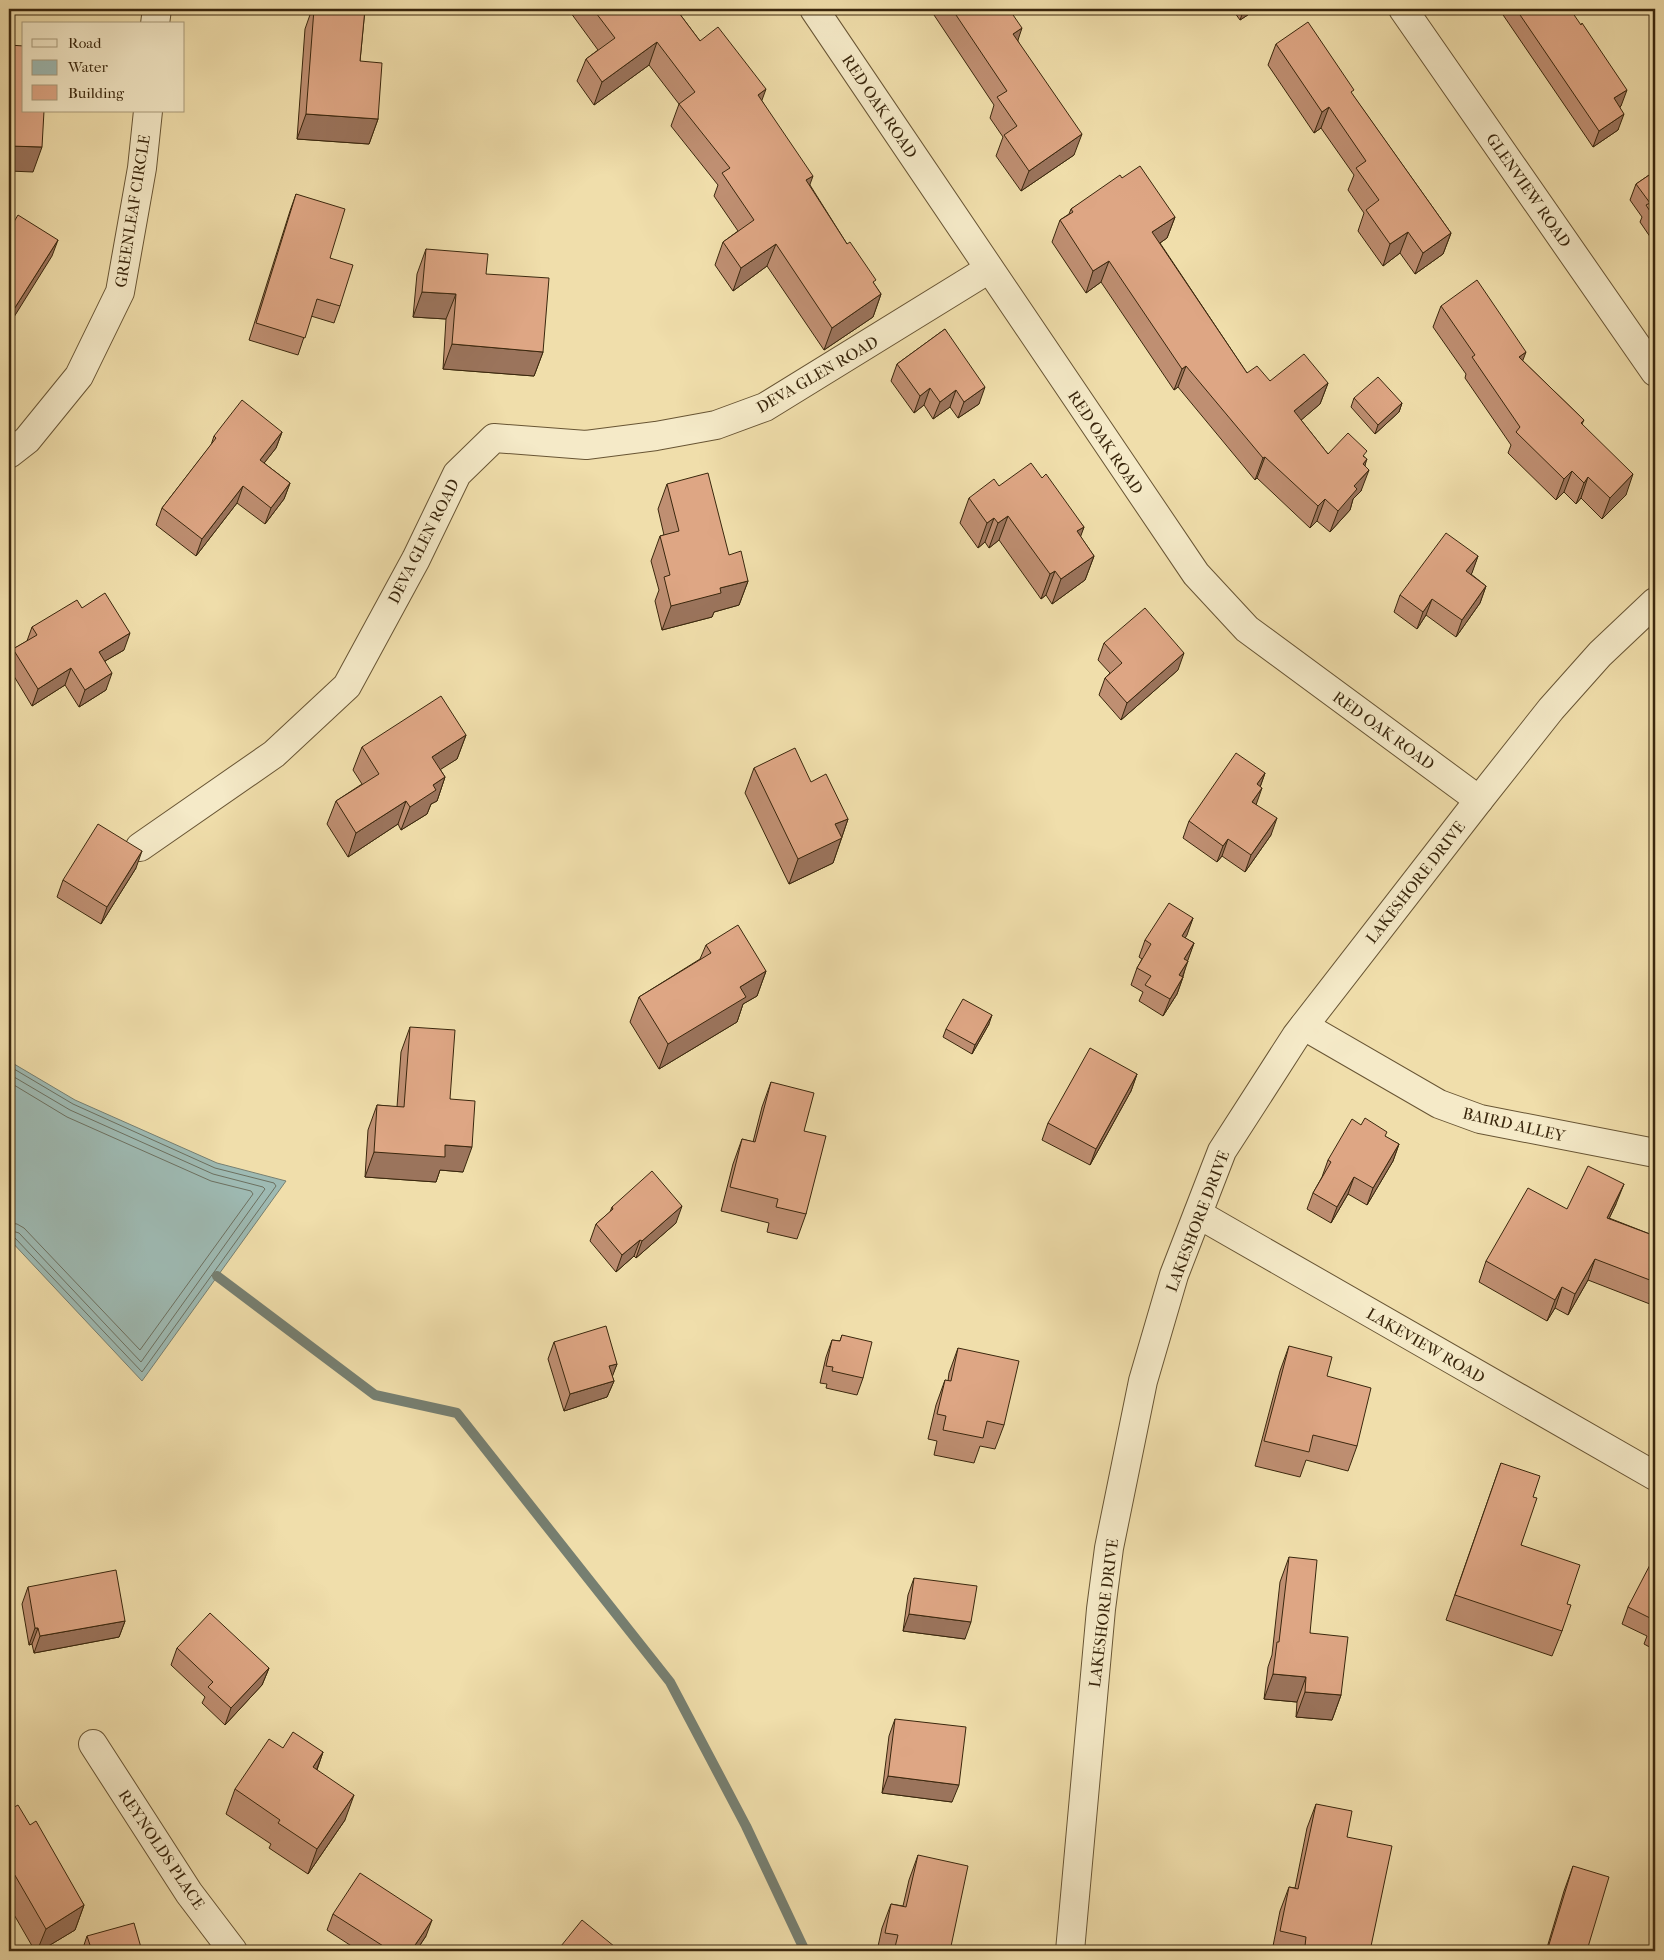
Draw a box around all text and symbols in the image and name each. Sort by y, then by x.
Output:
legend [22,22,185,112]
text: Road [68,34,102,52]
street label: RED OAK ROAD [838,51,921,162]
text: Water [67,58,108,76]
text: Building [68,84,125,102]
street label: GLENVIEW ROAD [1482,130,1575,251]
street label: GREENLEAF CIRCLE [111,133,154,289]
street label: DEVA GLEN ROAD [753,332,882,417]
street label: RED OAK ROAD [1064,387,1147,498]
street label: DEVA GLEN ROAD [384,476,463,607]
street label: RED OAK ROAD [1329,687,1438,774]
street label: LAKESHORE DRIVE [1362,817,1469,947]
street label: BAIRD ALLEY [1461,1103,1568,1146]
street label: LAKESHORE DRIVE [1162,1148,1233,1295]
street label: LAKEVIEW ROAD [1363,1304,1488,1387]
street label: LAKESHORE DRIVE [1085,1537,1122,1689]
street label: REYNOLDS PLACE [114,1786,209,1913]

